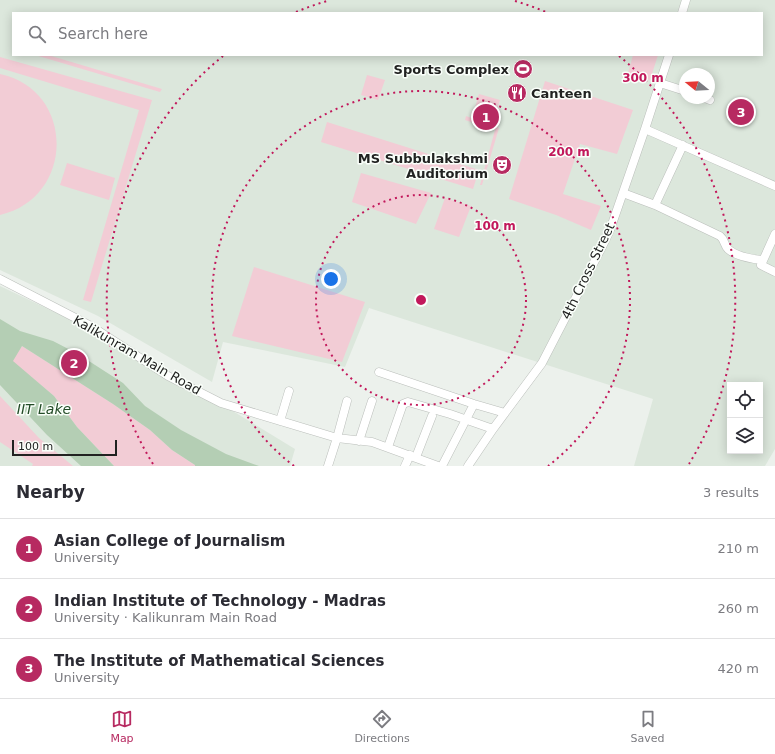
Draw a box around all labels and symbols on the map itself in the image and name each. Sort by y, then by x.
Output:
sports icon: Sports Complex [512,58,534,80]
place label: Sports Complex [394,62,510,77]
north arrow [679,68,715,104]
text: 300 m [622,71,664,85]
restaurant icon: Canteen [506,82,528,104]
place label: Canteen [531,86,592,101]
pin: 3 [728,97,754,127]
pin: 1 [473,102,499,132]
text: 200 m [548,145,590,159]
place label: MS Subbulakshmi Auditorium [358,151,488,181]
theatre icon: MS Subbulakshmi Auditorium [491,154,513,176]
text: 100 m [474,219,516,233]
street label: 4th Cross Street [558,221,618,321]
your location [321,269,341,289]
centre of rings [414,293,428,307]
street label: Kalikunram Main Road [70,312,204,398]
pin: 2 [61,348,87,378]
water label: IIT Lake [17,401,71,417]
scale bar [12,438,117,457]

